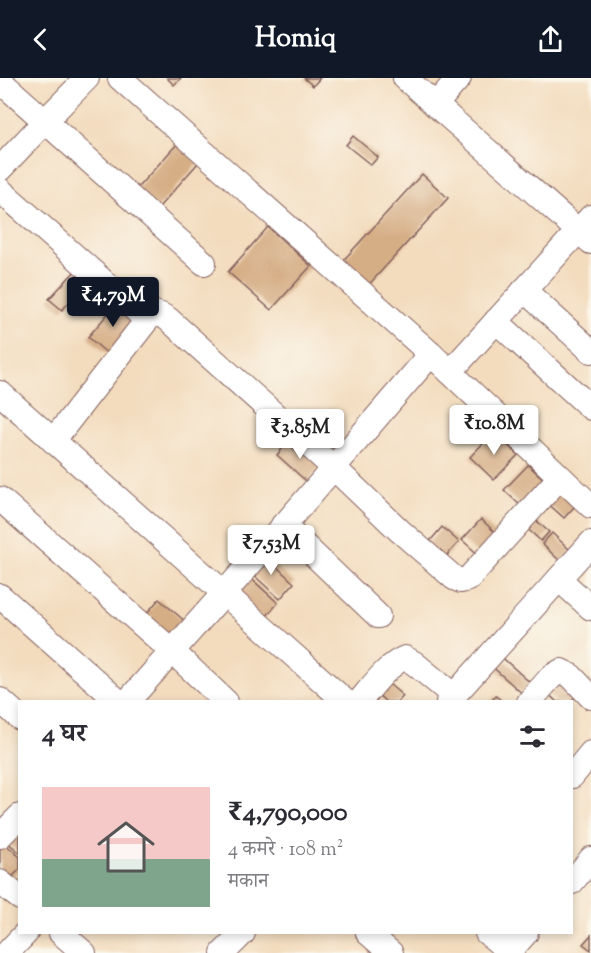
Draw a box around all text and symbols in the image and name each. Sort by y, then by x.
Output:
text: Homiq [255,20,336,59]
icon: back [24,23,57,56]
icon: share [534,23,567,56]
pin: ₹4.79M [64,277,162,328]
text: ₹4.79M [81,282,145,311]
pin: ₹10.8M [445,405,543,456]
pin: ₹3.85M [251,409,349,460]
text: ₹10.8M [463,410,525,439]
text: ₹3.85M [270,414,330,443]
pin: ₹7.53M [222,525,320,576]
text: ₹7.53M [242,530,300,559]
text: 4 घर [42,716,86,753]
icon: filters [516,720,549,753]
text: ₹4,790,000 [228,795,348,832]
icon: home [90,811,162,883]
text: 4 कमरे · 108 m² [228,836,343,865]
text: मकान [228,868,269,897]

